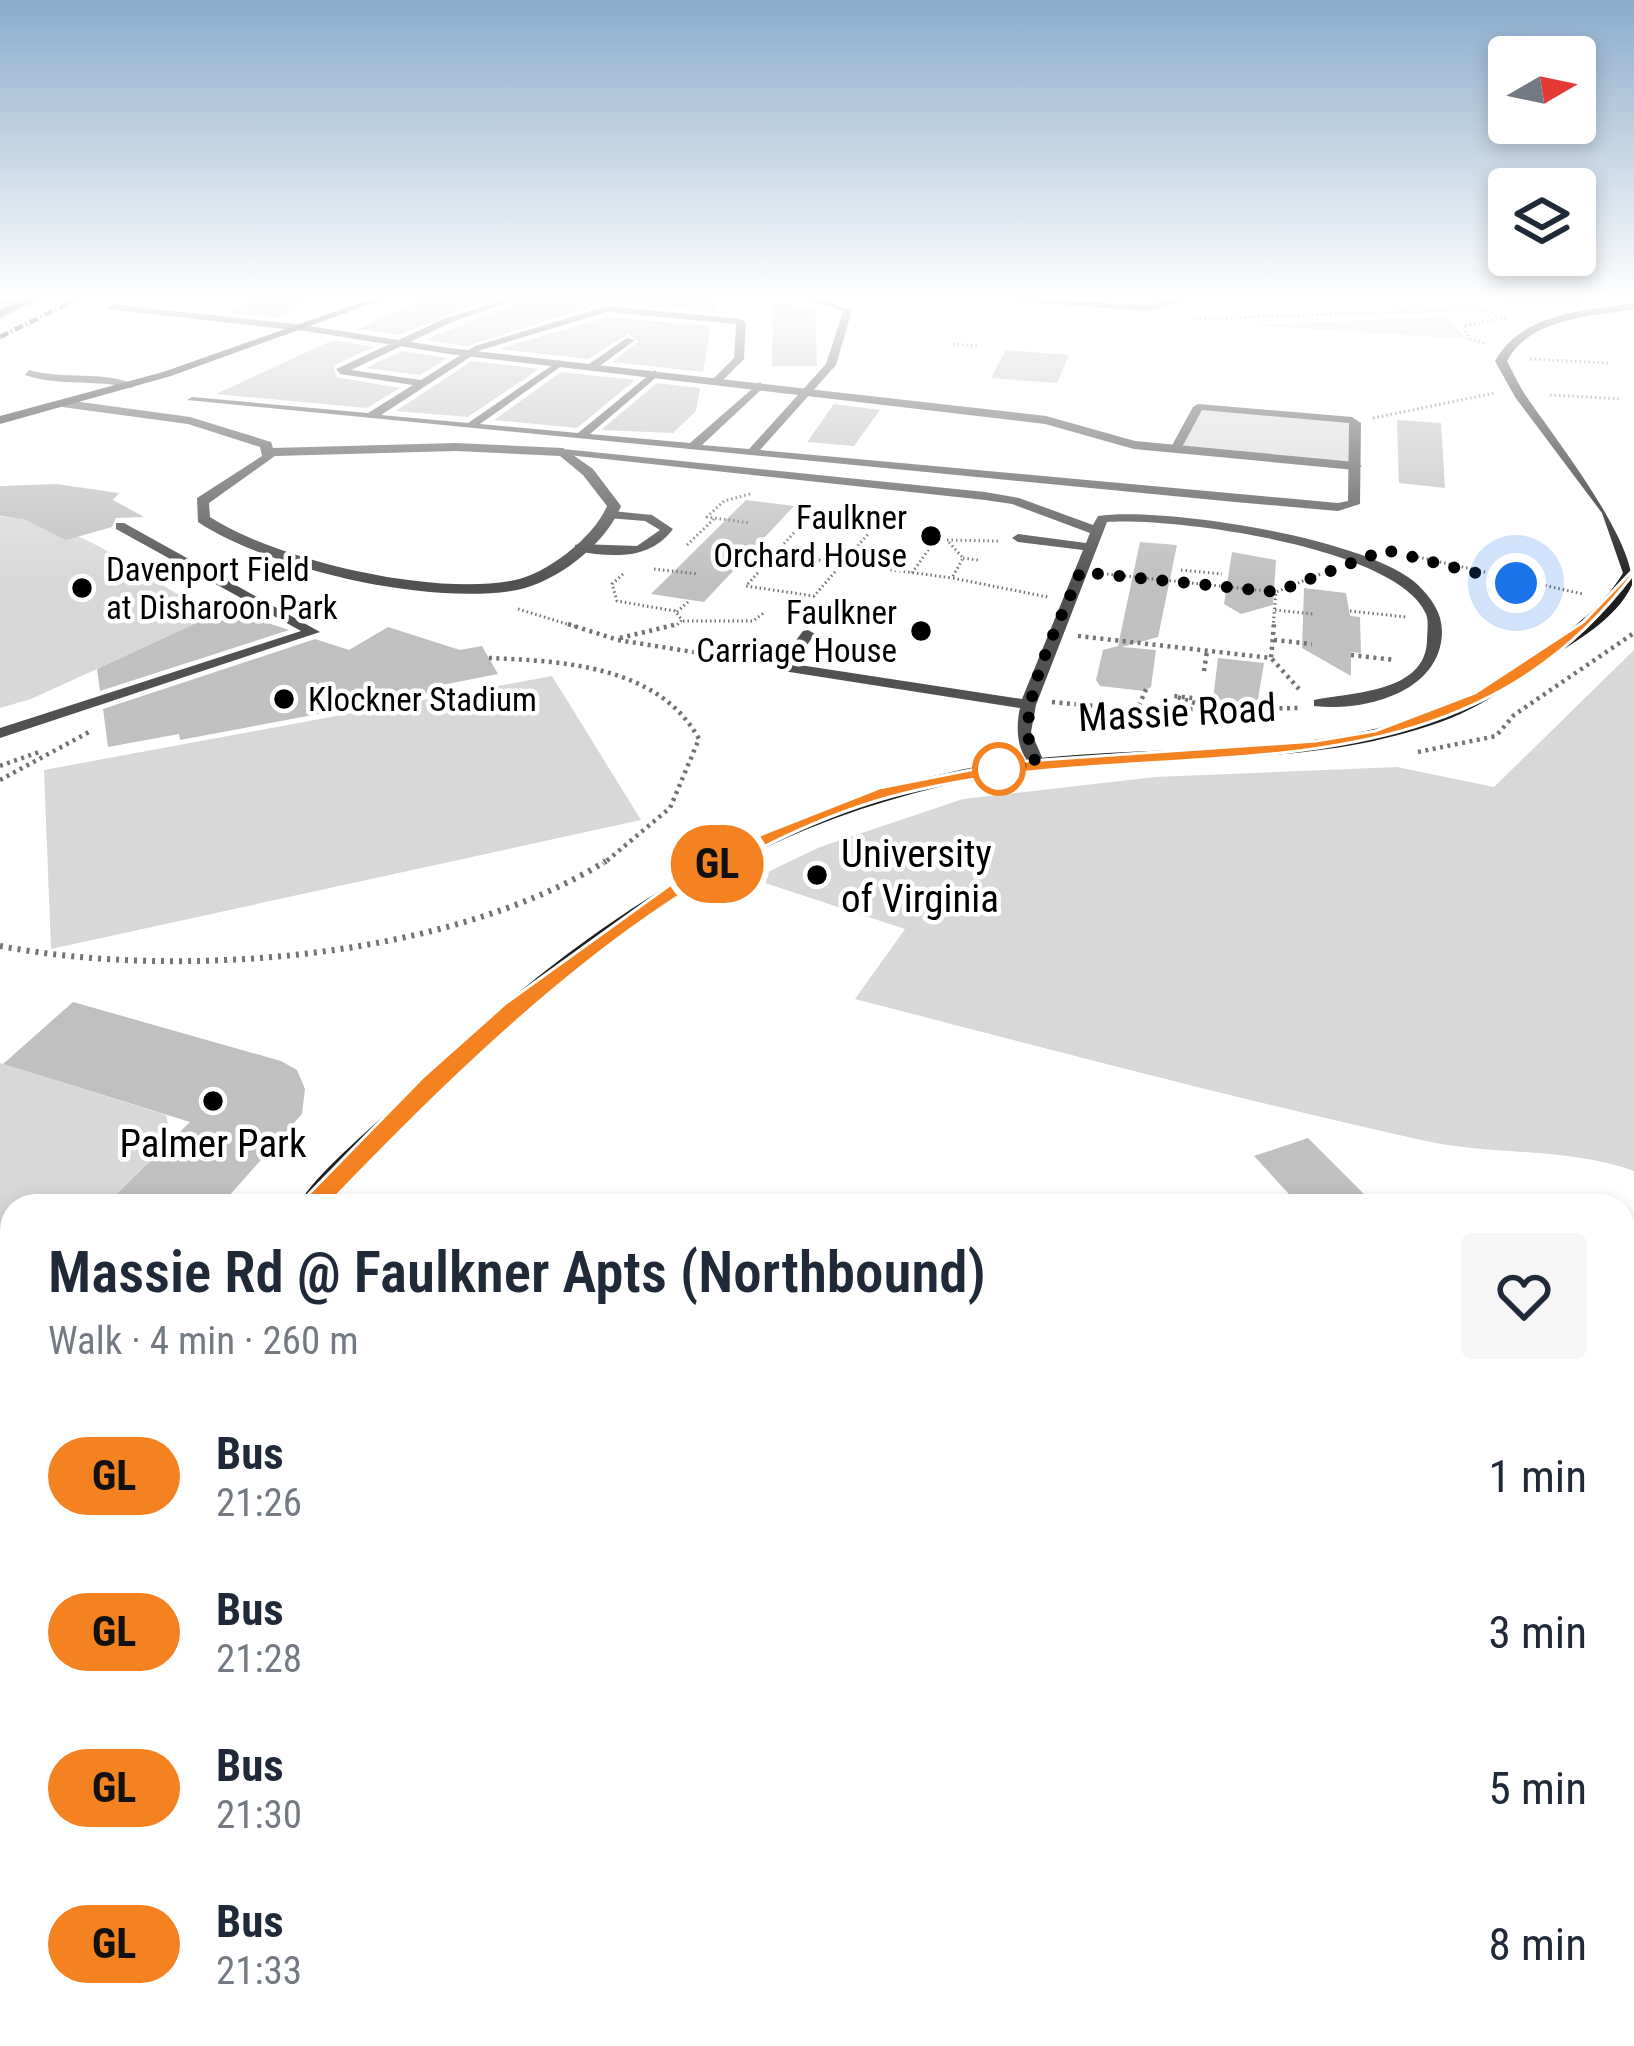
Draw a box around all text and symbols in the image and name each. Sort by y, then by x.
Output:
north arrow [1488,36,1596,144]
map controls [1488,36,1596,276]
button: layers [1488,168,1596,276]
place label: Faulkner Orchard House [713,498,907,575]
marker: Faulkner Orchard House [918,523,944,549]
place label: Davenport Field at Disharoon Park [106,550,338,627]
your location [1486,553,1546,613]
marker: Davenport Field at Disharoon Park [69,575,95,601]
place label: Faulkner Carriage House [696,593,897,670]
marker: Faulkner Carriage House [908,618,934,644]
place label: Klockner Stadium [308,680,537,719]
street label: Massie Road [1077,685,1277,741]
marker: Klockner Stadium [271,686,297,712]
unlabelled marker [974,744,1024,794]
line badge: GL [663,825,771,903]
place label: University of Virginia [841,831,999,922]
text: GL [695,839,739,888]
marker: University of Virginia [804,862,830,888]
marker: Palmer Park [200,1088,226,1114]
place label: Palmer Park [119,1121,307,1167]
button: heart [1461,1233,1587,1359]
text: Massie Rd @ Faulkner Apts (Northbound) [48,1239,986,1306]
text: Walk · 4 min · 260 m [48,1318,359,1364]
text: Bus [216,1427,284,1480]
text: 1 min [1488,1450,1587,1503]
text: GL [92,1451,136,1500]
text: 21:26 [216,1480,302,1526]
text: Bus [216,1583,284,1636]
text: 3 min [1488,1606,1587,1659]
text: GL [92,1607,136,1656]
text: 21:28 [216,1636,302,1682]
text: Bus [216,1739,284,1792]
text: 5 min [1488,1762,1587,1815]
text: GL [92,1763,136,1812]
text: 21:30 [216,1792,302,1838]
text: Bus [216,1895,284,1948]
text: 8 min [1488,1918,1587,1971]
text: GL [92,1919,136,1968]
text: 21:33 [216,1948,302,1994]

